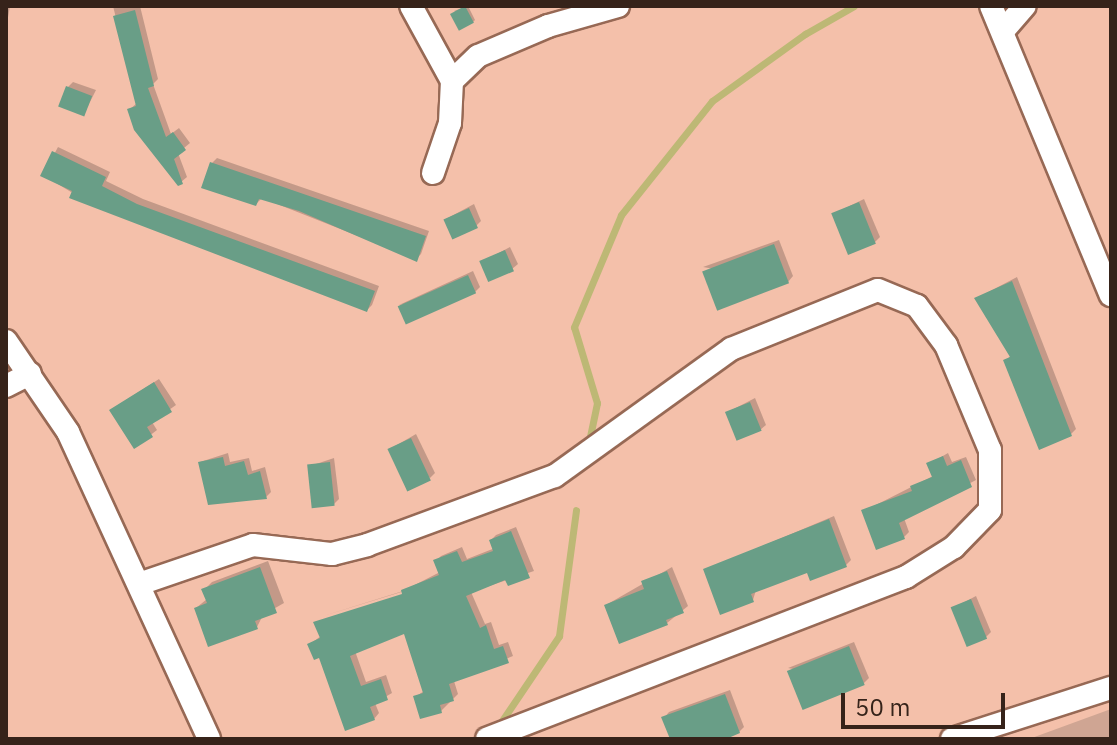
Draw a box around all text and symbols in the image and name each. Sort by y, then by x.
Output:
scale bar [845,677,1009,727]
text: 50 m [855,691,910,723]

